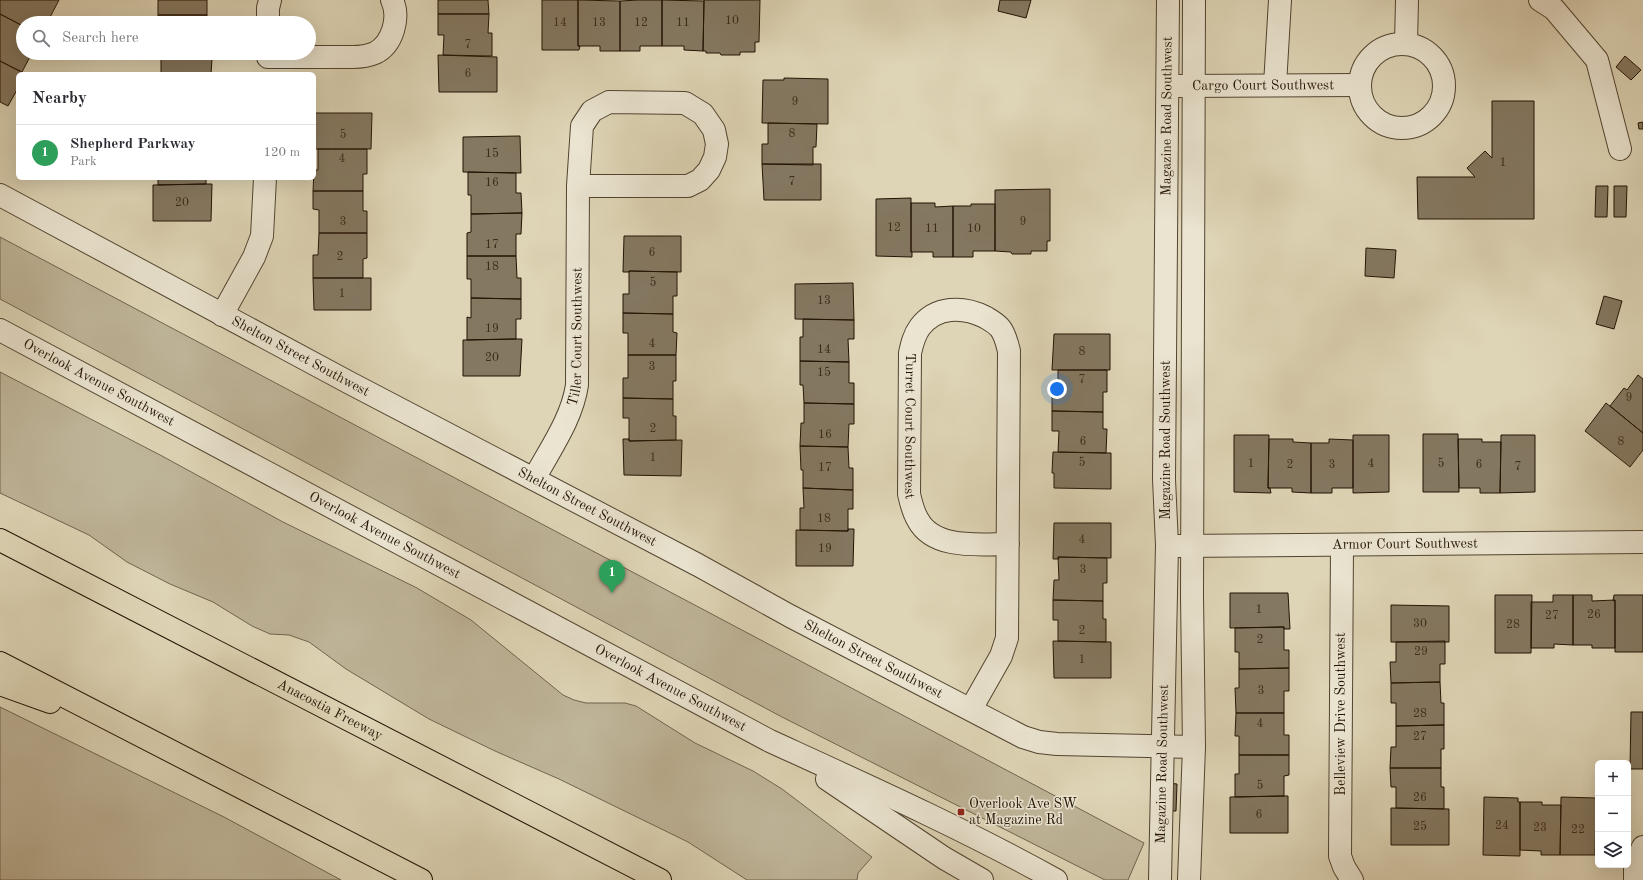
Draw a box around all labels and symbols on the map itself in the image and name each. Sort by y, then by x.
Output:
house number: 10 [725,15,739,27]
house number: 14 [553,17,567,29]
house number: 13 [592,17,606,29]
house number: 12 [634,17,648,29]
house number: 11 [676,17,690,29]
street label: Magazine Road Southwest [1159,36,1175,196]
house number: 7 [465,39,471,51]
house number: 6 [465,68,472,80]
street label: Cargo Court Southwest [1192,78,1334,93]
house number: 9 [792,96,798,108]
house number: 5 [340,128,347,141]
house number: 8 [789,128,796,140]
house number: 15 [485,147,499,160]
house number: 4 [339,153,346,165]
house number: 1 [1500,157,1506,169]
house number: 7 [789,176,795,188]
house number: 16 [485,177,499,189]
house number: 20 [175,197,189,209]
house number: 3 [340,216,346,228]
house number: 9 [1020,216,1026,228]
house number: 12 [887,222,901,234]
house number: 11 [925,223,939,235]
house number: 10 [967,223,981,235]
house number: 17 [485,239,499,251]
house number: 6 [649,247,656,259]
house number: 2 [337,251,343,263]
house number: 18 [485,261,499,273]
street label: Tiller Court Southwest [565,267,585,408]
house number: 5 [650,276,657,289]
house number: 1 [339,288,345,300]
house number: 13 [817,295,831,307]
street label: Shelton Street Southwest [229,314,372,399]
house number: 19 [485,323,499,335]
street label: Overlook Avenue Southwest [21,337,177,429]
house number: 4 [649,338,656,350]
house number: 14 [817,344,831,356]
house number: 8 [1079,346,1086,358]
house number: 20 [485,352,499,364]
street label: Turret Court Southwest [902,353,917,500]
street label: Magazine Road Southwest [1159,360,1173,520]
house number: 3 [649,361,655,373]
house number: 15 [817,366,831,379]
house number: 7 [1079,374,1085,386]
your location [1047,379,1067,399]
house number: 9 [1626,392,1632,404]
house number: 2 [650,423,656,435]
house number: 16 [818,429,832,441]
house number: 6 [1080,436,1087,448]
house number: 8 [1618,436,1625,448]
house number: 1 [650,452,656,464]
house number: 5 [1079,456,1086,469]
house number: 5 [1438,457,1445,470]
house number: 1 [1248,458,1254,470]
house number: 4 [1368,458,1375,470]
house number: 2 [1287,459,1293,471]
house number: 3 [1329,459,1335,471]
house number: 6 [1476,459,1483,471]
house number: 7 [1515,461,1521,473]
house number: 17 [818,462,832,474]
street label: Shelton Street Southwest [516,465,659,549]
street label: Overlook Avenue Southwest [307,489,463,581]
house number: 18 [817,513,831,525]
house number: 4 [1079,534,1086,546]
street label: Armor Court Southwest [1332,536,1478,552]
house number: 19 [818,543,832,555]
pin: 1 [599,560,625,593]
house number: 3 [1080,564,1086,576]
house number: 1 [1256,604,1262,616]
house number: 26 [1587,609,1601,621]
house number: 27 [1545,610,1559,622]
street label: Shelton Street Southwest [802,617,945,701]
house number: 30 [1413,618,1427,630]
house number: 28 [1506,619,1520,631]
house number: 2 [1079,625,1085,637]
street label: Belleview Drive Southwest [1334,632,1348,796]
house number: 2 [1257,634,1263,646]
street label: Overlook Avenue Southwest [592,642,749,734]
house number: 29 [1414,646,1428,658]
house number: 1 [1079,654,1085,666]
street label: Anacostia Freeway [275,677,385,743]
street label: Magazine Road Southwest [1154,684,1171,844]
house number: 3 [1258,685,1264,697]
house number: 28 [1413,708,1427,720]
house number: 4 [1257,718,1264,730]
house number: 27 [1413,731,1427,743]
house number: 5 [1257,779,1264,792]
house number: 26 [1413,792,1427,804]
place label: Overlook Ave SW at Magazine Rd [969,797,1077,827]
marker: Overlook Ave SW at Magazine Rd [956,807,966,817]
house number: 6 [1256,809,1263,821]
house number: 25 [1413,820,1427,833]
house number: 24 [1495,820,1509,832]
house number: 23 [1533,822,1547,834]
house number: 22 [1571,824,1585,836]

